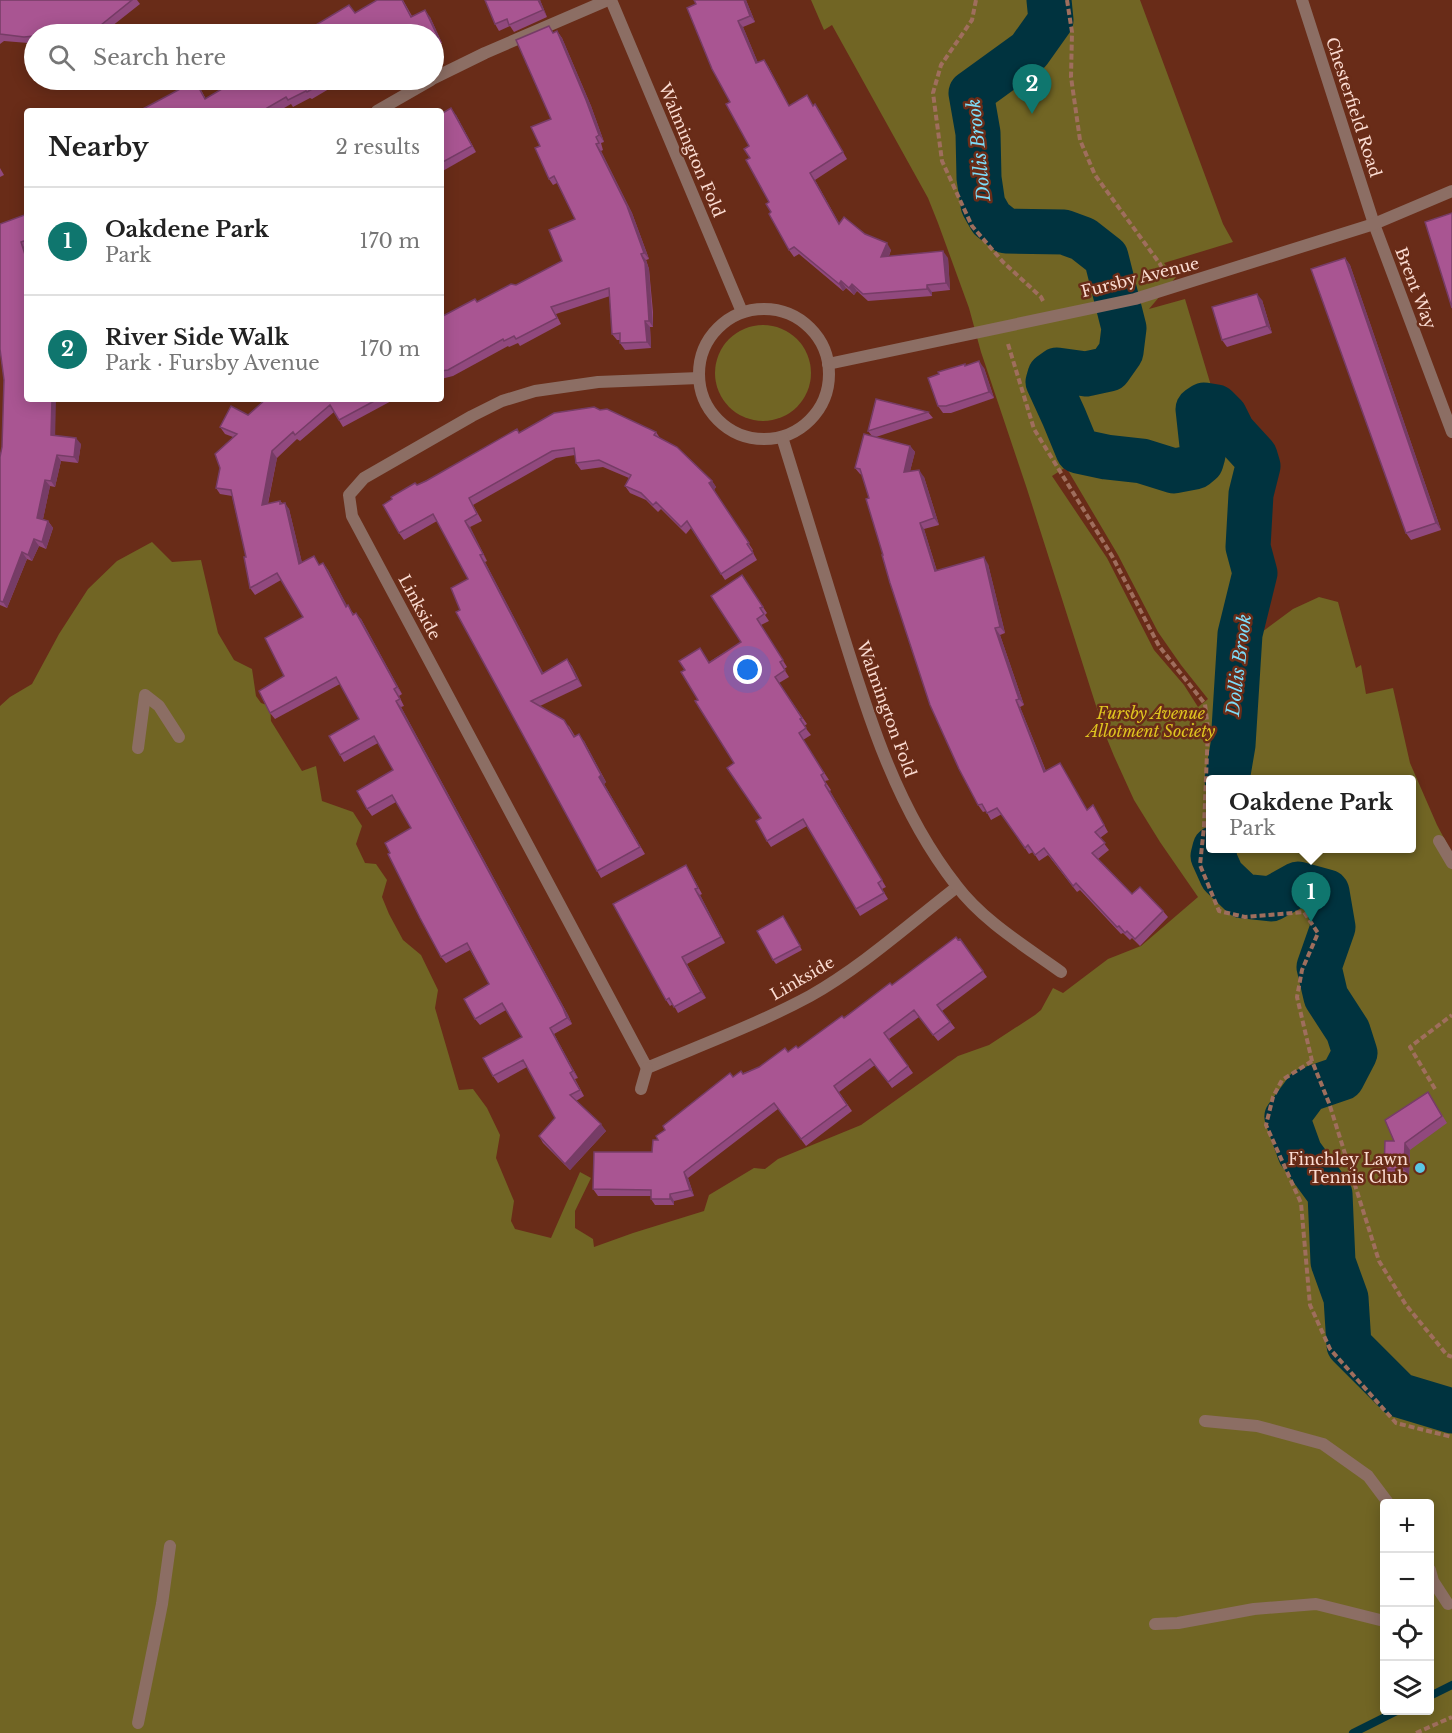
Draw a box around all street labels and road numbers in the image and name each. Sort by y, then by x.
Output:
street label: Chesterfield Road [1322,35,1386,180]
street label: Walmington Fold [654,79,729,220]
street label: Brent Way [1391,244,1441,332]
street label: Fursby Avenue [1079,253,1201,301]
street label: Linkside [395,571,445,643]
street label: Walmington Fold [853,637,921,780]
street label: Linkside [766,952,838,1004]

